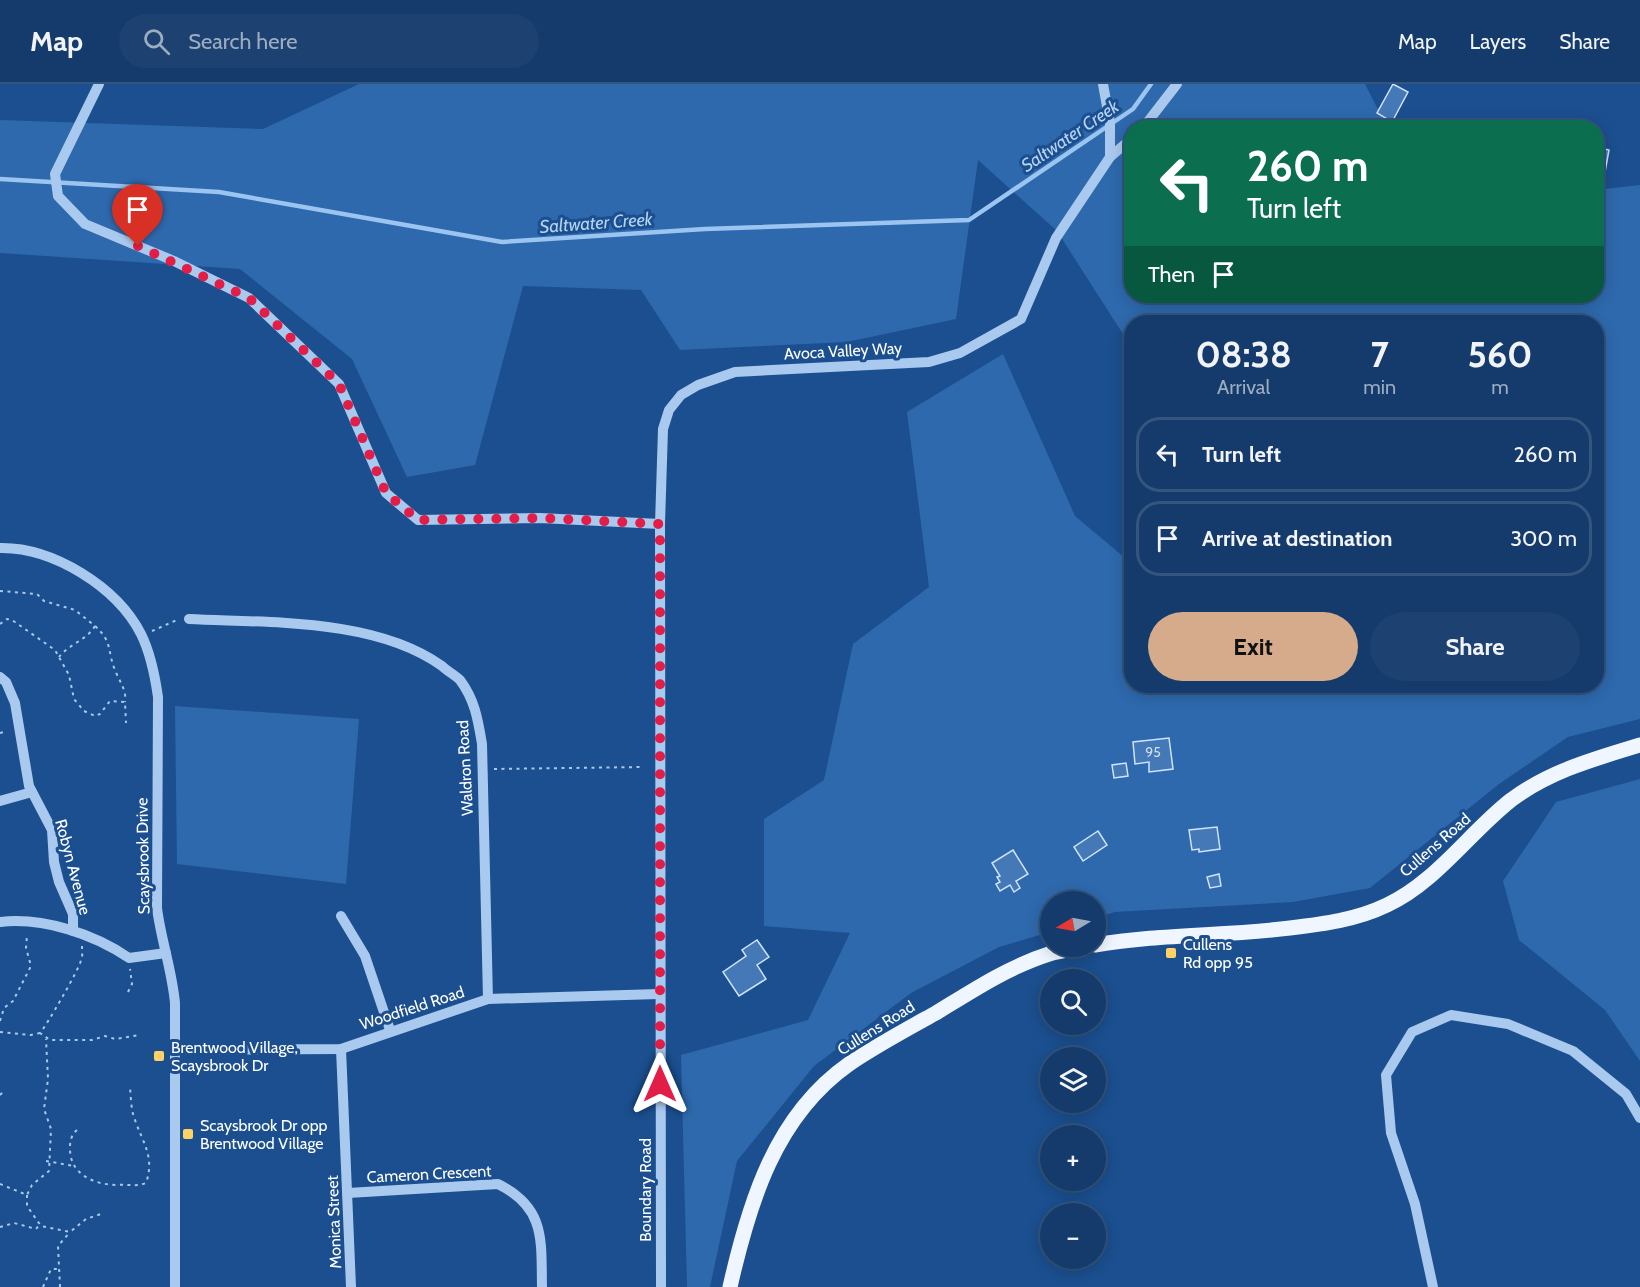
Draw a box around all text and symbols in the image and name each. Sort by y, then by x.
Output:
search box [119,14,539,68]
text: Map [30,24,83,58]
icon: search [140,25,173,58]
text: Search here [188,28,297,55]
text: Map [1398,29,1437,54]
text: Layers [1470,29,1526,54]
text: Share [1559,29,1610,54]
water label: Saltwater Creek [1017,95,1124,177]
text: 260 m [1247,140,1368,192]
icon: left [1148,144,1226,222]
pin [112,184,163,246]
text: Turn left [1247,192,1341,225]
icon: arrive [121,193,154,226]
water label: Saltwater Creek [539,208,654,238]
icon: arrive [1207,258,1240,291]
text: Then [1148,261,1195,288]
text: 08:38 [1195,332,1292,376]
text: 7 [1370,332,1389,376]
text: 560 [1468,332,1533,376]
street label: Avoca Valley Way [783,338,903,364]
text: Arrival [1217,375,1270,399]
text: min [1363,375,1396,399]
text: m [1491,375,1509,399]
icon: left [1151,438,1184,471]
text: Turn left [1202,441,1281,468]
text: 260 m [1513,441,1577,468]
icon: arrive [1151,522,1184,555]
text: Arrive at destination [1202,525,1392,552]
text: 300 m [1510,525,1577,552]
button: Exit [1148,612,1358,681]
button: Share [1370,612,1580,681]
street label: Waldron Road [453,720,477,816]
house number: 95 [1145,743,1161,761]
street label: Scaysbrook Drive [132,798,154,914]
street label: Cullens Road [1396,809,1474,881]
street label: Robyn Avenue [51,817,95,917]
north arrow [1040,891,1106,957]
map controls [1040,891,1106,1269]
place label: Cullens Rd opp 95 [1183,935,1253,972]
marker: Cullens Rd opp 95 [1164,946,1178,960]
button: search [1040,969,1106,1035]
street label: Woodfield Road [357,982,467,1034]
street label: Cullens Road [834,997,918,1059]
place label: Brentwood Village, Scaysbrook Dr [171,1038,298,1075]
button: layers [1040,1047,1106,1113]
marker: Brentwood Village, Scaysbrook Dr [152,1049,166,1063]
position arrow [628,1052,692,1116]
place label: Scaysbrook Dr opp Brentwood Village [200,1116,328,1153]
button: + [1040,1125,1106,1191]
marker: Scaysbrook Dr opp Brentwood Village [181,1127,195,1141]
street label: Boundary Road [636,1138,655,1242]
street label: Cameron Crescent [366,1161,492,1187]
street label: Monica Street [323,1174,345,1269]
button: − [1040,1203,1106,1269]

